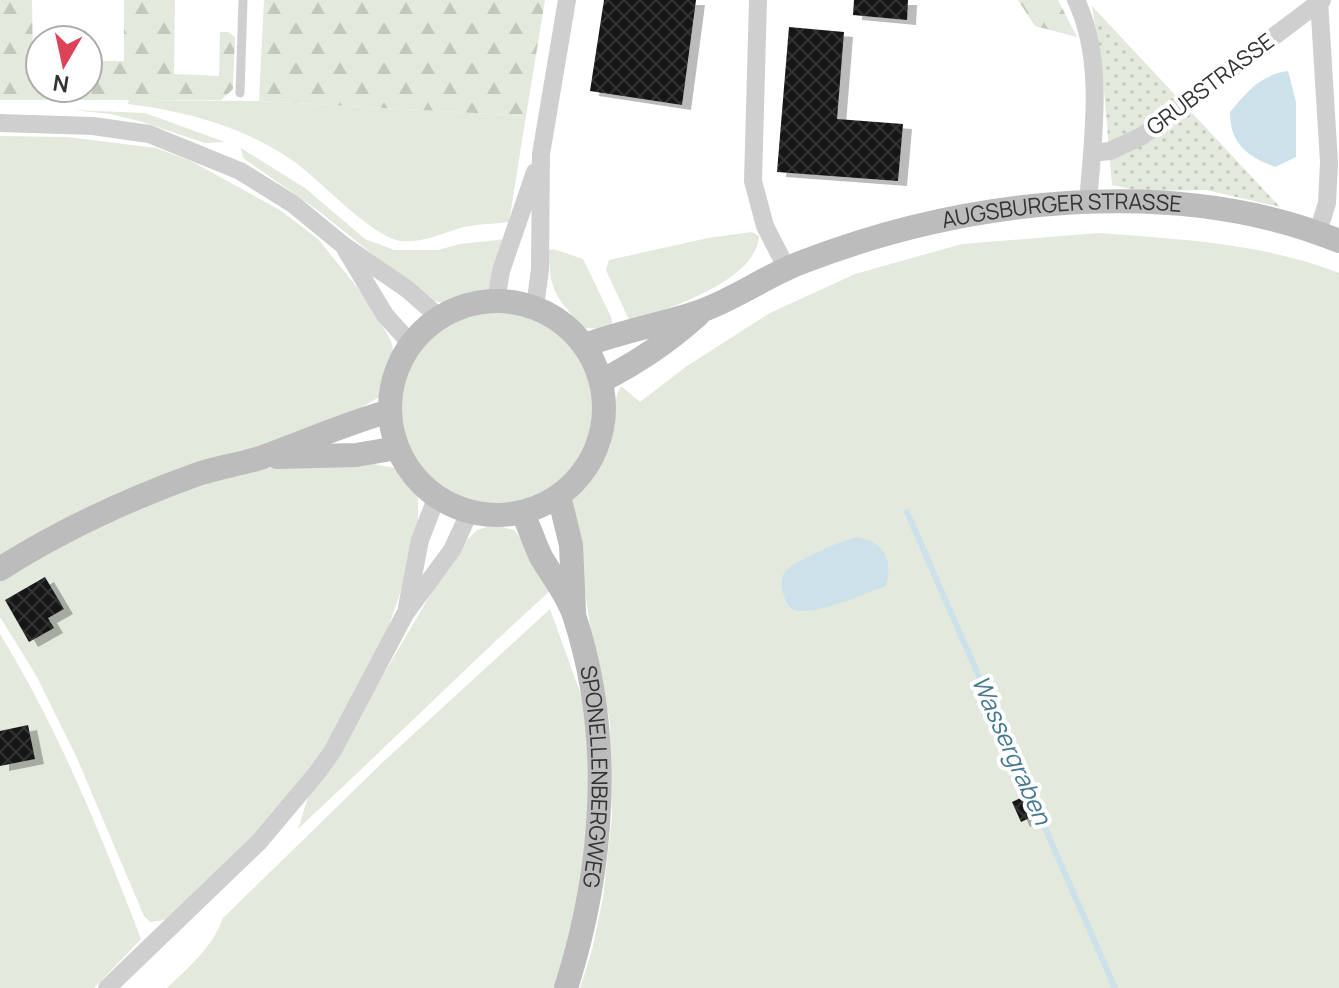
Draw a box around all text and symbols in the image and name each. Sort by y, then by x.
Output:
north arrow [24,24,104,104]
street label: GRUBSTRASSE [1140,26,1280,142]
text: N [51,68,71,100]
street label: AUGSBURGER STRASSE [939,186,1183,235]
street label: SPONELLENBERGWEG [573,663,615,890]
water label: Wassergraben [965,670,1060,830]

